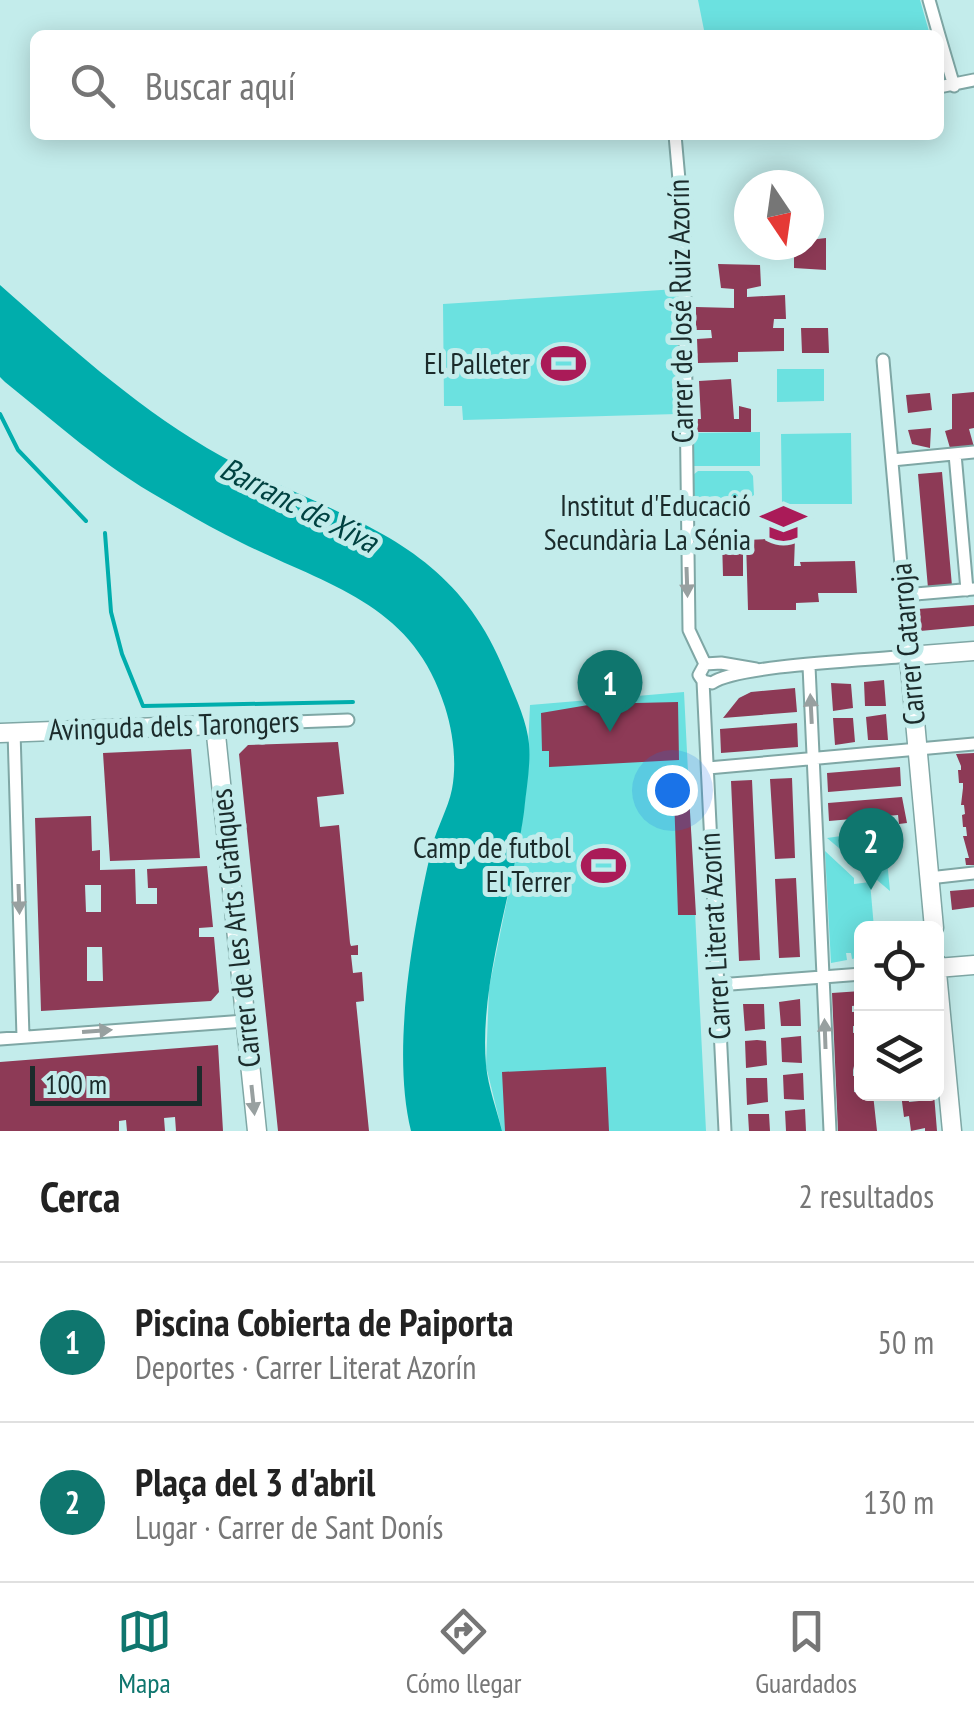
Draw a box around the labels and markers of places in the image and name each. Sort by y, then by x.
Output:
sports icon: El Palleter [539,340,587,388]
place label: El Palleter [424,343,531,382]
place label: Institut d'Educació Secundària La Sénia [544,485,751,558]
school or university icon: Institut d'Educació Secundària La Sénia [760,499,808,547]
pin: 1 [578,650,642,732]
pin: 2 [838,808,904,890]
place label: Camp de futbol El Terrer [413,827,572,900]
sports icon: Camp de futbol El Terrer [580,841,628,889]

